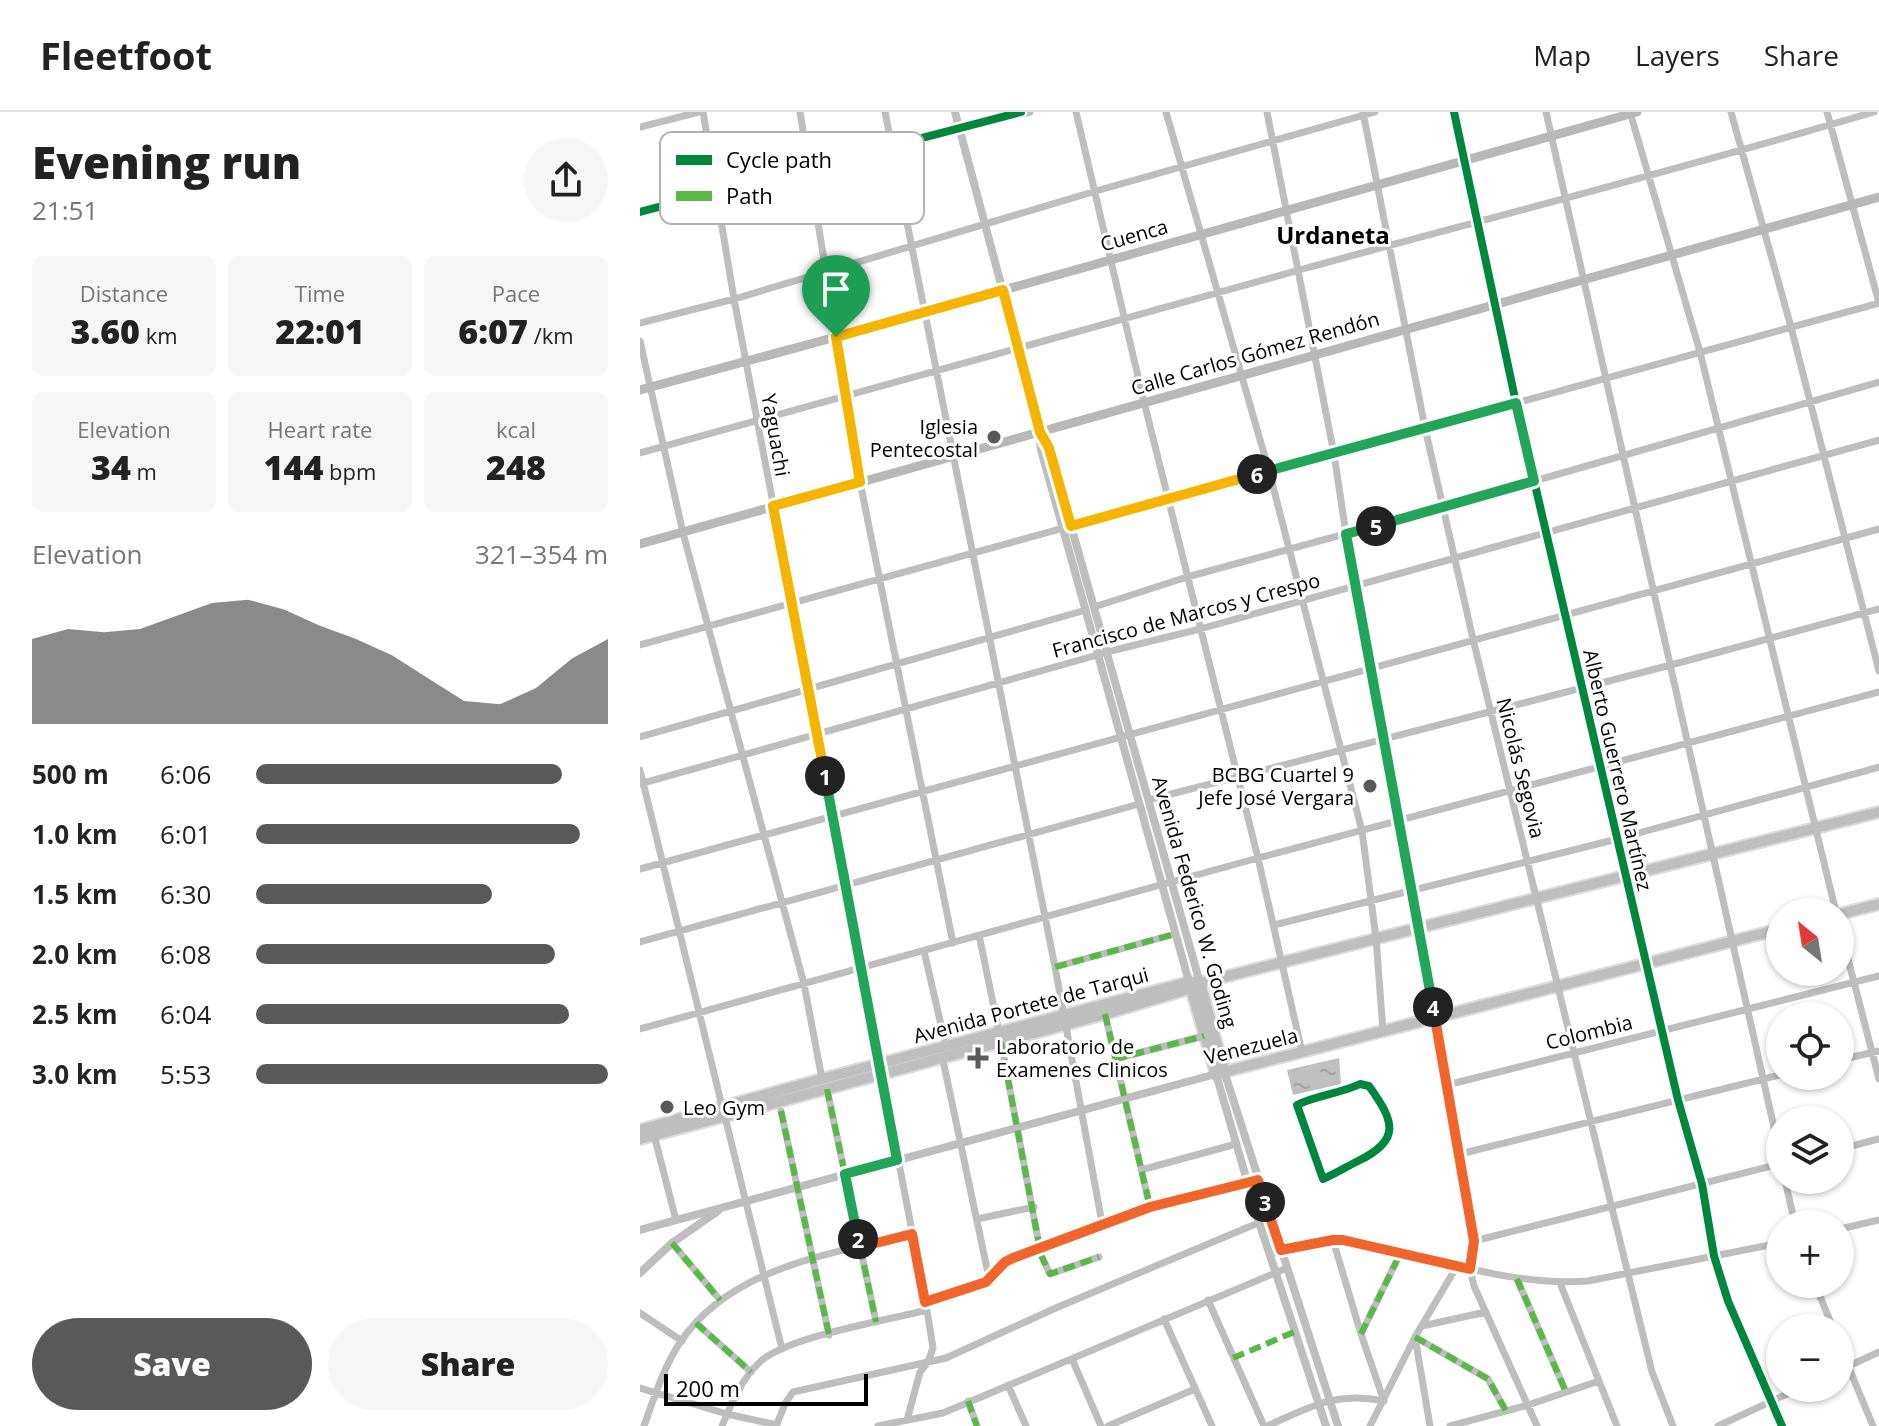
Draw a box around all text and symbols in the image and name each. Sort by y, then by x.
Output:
text: Fleetfoot [40,29,212,81]
text: Map [1533,36,1591,74]
text: Layers [1635,36,1720,74]
text: Share [1764,36,1839,74]
text: Evening run [32,132,301,192]
legend [660,132,924,224]
button: share [524,138,608,222]
text: Cycle path [726,144,832,174]
text: Path [726,180,773,210]
text: 21:51 [32,192,98,228]
street label: Cuenca [1097,213,1171,257]
district label: Urdaneta [1276,218,1390,251]
pin [802,255,870,337]
icon: arrive [814,267,858,311]
text: Distance [80,278,168,308]
text: Time [295,278,345,308]
text: Pace [492,278,540,308]
street label: Calle Carlos Gómez Rendón [1128,305,1382,401]
text: 3.60 [70,308,140,354]
text: 22:01 [275,308,365,354]
text: 6:07 [458,308,528,354]
text: km [140,320,178,350]
text: /km [528,320,574,350]
street label: Yaguachi [755,392,797,478]
place label: Iglesia Pentecostal [870,413,978,463]
text: Elevation [77,414,171,444]
text: Heart rate [268,414,372,444]
text: kcal [496,414,536,444]
marker: Iglesia Pentecostal [985,428,1003,446]
text: 34 [91,444,131,490]
text: 144 [264,444,323,490]
text: 248 [486,444,546,490]
pin: 6 [1237,454,1277,494]
text: m [131,456,157,486]
text: bpm [323,456,376,486]
text: 6 [1251,459,1263,489]
pin: 5 [1356,506,1396,546]
text: 5 [1370,511,1382,541]
text: Elevation [32,536,142,572]
text: 321–354 m [475,536,608,572]
street label: Francisco de Marcos y Crespo [1049,566,1323,664]
street label: Alberto Guerrero Martínez [1577,647,1659,893]
street label: Nicolás Segovia [1490,695,1552,841]
text: 500 m [32,756,109,792]
text: 6:06 [160,756,211,792]
pin: 1 [805,756,845,796]
text: 1 [819,761,831,791]
place label: BCBG Cuartel 9 Jefe José Vergara [1196,761,1354,811]
street label: Avenida Federico W. Goding [1146,773,1244,1031]
marker: BCBG Cuartel 9 Jefe José Vergara [1361,777,1379,795]
text: 1.0 km [32,816,118,852]
text: 6:01 [160,816,211,852]
text: 1.5 km [32,876,118,912]
text: 6:30 [160,876,211,912]
north arrow [1766,898,1854,986]
map controls [1766,898,1854,1402]
text: 2.0 km [32,936,118,972]
text: 6:08 [160,936,211,972]
street label: Avenida Portete de Tarqui [910,961,1152,1049]
pin: 4 [1413,987,1453,1027]
text: 4 [1427,992,1439,1022]
text: 2.5 km [32,996,118,1032]
text: 6:04 [160,996,211,1032]
button: locate [1766,1002,1854,1090]
street label: Colombia [1543,1008,1635,1056]
street label: Venezuela [1201,1021,1301,1071]
place label: Laboratorio de Examenes Clinicos [996,1033,1168,1083]
marker: Laboratorio de Examenes Clinicos [967,1047,989,1069]
text: 3.0 km [32,1056,118,1092]
text: 5:53 [160,1056,211,1092]
place label: Leo Gym [683,1094,765,1121]
marker: Leo Gym [658,1098,676,1116]
button: layers [1766,1106,1854,1194]
pin: 3 [1245,1182,1285,1222]
text: 3 [1259,1187,1271,1217]
button: + [1766,1210,1854,1298]
pin: 2 [838,1219,878,1259]
text: 2 [852,1224,864,1254]
button: − [1766,1314,1854,1402]
button: Save [32,1318,312,1410]
button: Share [328,1318,608,1410]
scale bar [664,1370,868,1406]
text: 200 m [676,1373,740,1403]

